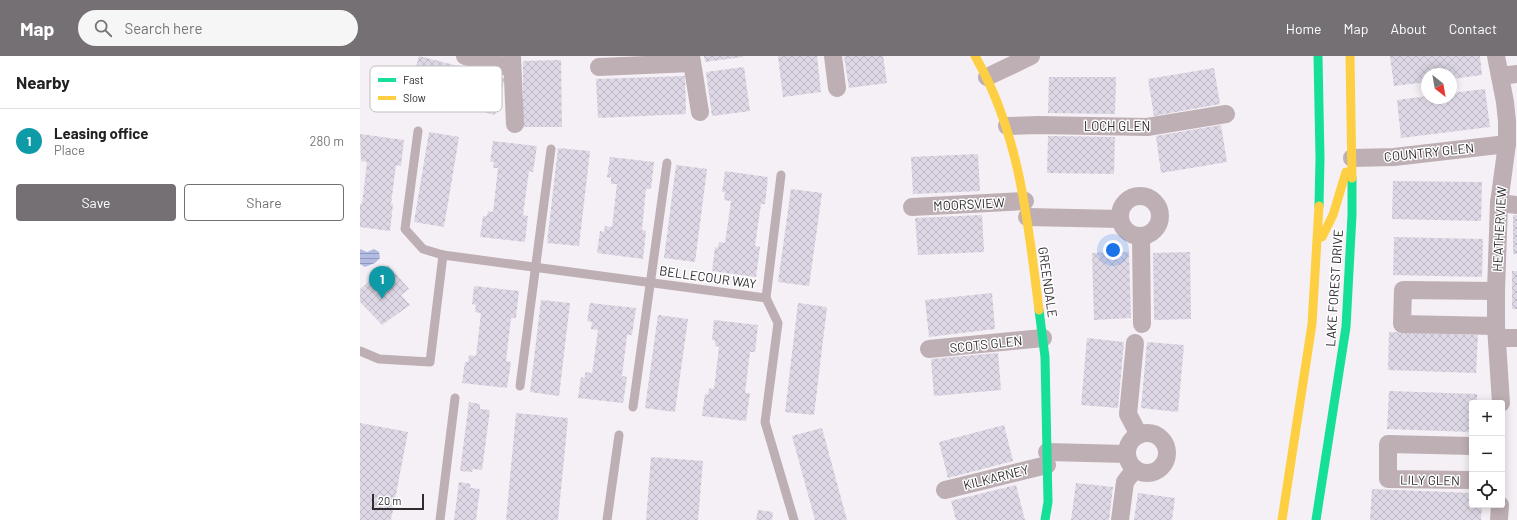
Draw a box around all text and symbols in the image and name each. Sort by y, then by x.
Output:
search box [78,10,358,46]
text: Map [20,17,54,40]
icon: search [92,17,114,39]
text: Search here [124,19,202,37]
text: Home [1286,20,1322,37]
text: Map [1344,20,1368,37]
text: About [1390,20,1427,37]
text: Contact [1449,20,1497,37]
legend [370,66,502,112]
north arrow [1421,68,1457,104]
text: Nearby [16,72,70,92]
text: Fast [403,73,424,86]
text: Slow [403,91,426,104]
street label: LOCH GLEN [1084,118,1150,134]
text: Leasing office [54,124,148,142]
text: 1 [27,133,31,149]
text: 280 m [310,133,344,149]
street label: COUNTRY GLEN [1383,139,1475,165]
text: Place [54,142,85,158]
button: Save [16,184,176,221]
button: Share [184,184,344,221]
street label: HEATHERVIEW [1489,185,1509,272]
street label: MOORSVIEW [933,194,1006,214]
street label: LAKE FOREST DRIVE [1322,229,1346,347]
your location [1103,240,1123,260]
street label: GREENDALE [1035,246,1061,318]
street label: BELLECOUR WAY [658,262,758,292]
pin: 1 [369,266,395,299]
street label: SCOTS GLEN [949,332,1023,356]
map controls [1469,400,1505,508]
button: + [1469,400,1505,436]
button: − [1469,436,1505,472]
street label: KILKARNEY [962,461,1030,493]
street label: LILY GLEN [1400,471,1460,489]
button: locate [1469,472,1505,508]
scale bar [372,492,424,511]
text: 20 m [378,494,401,507]

